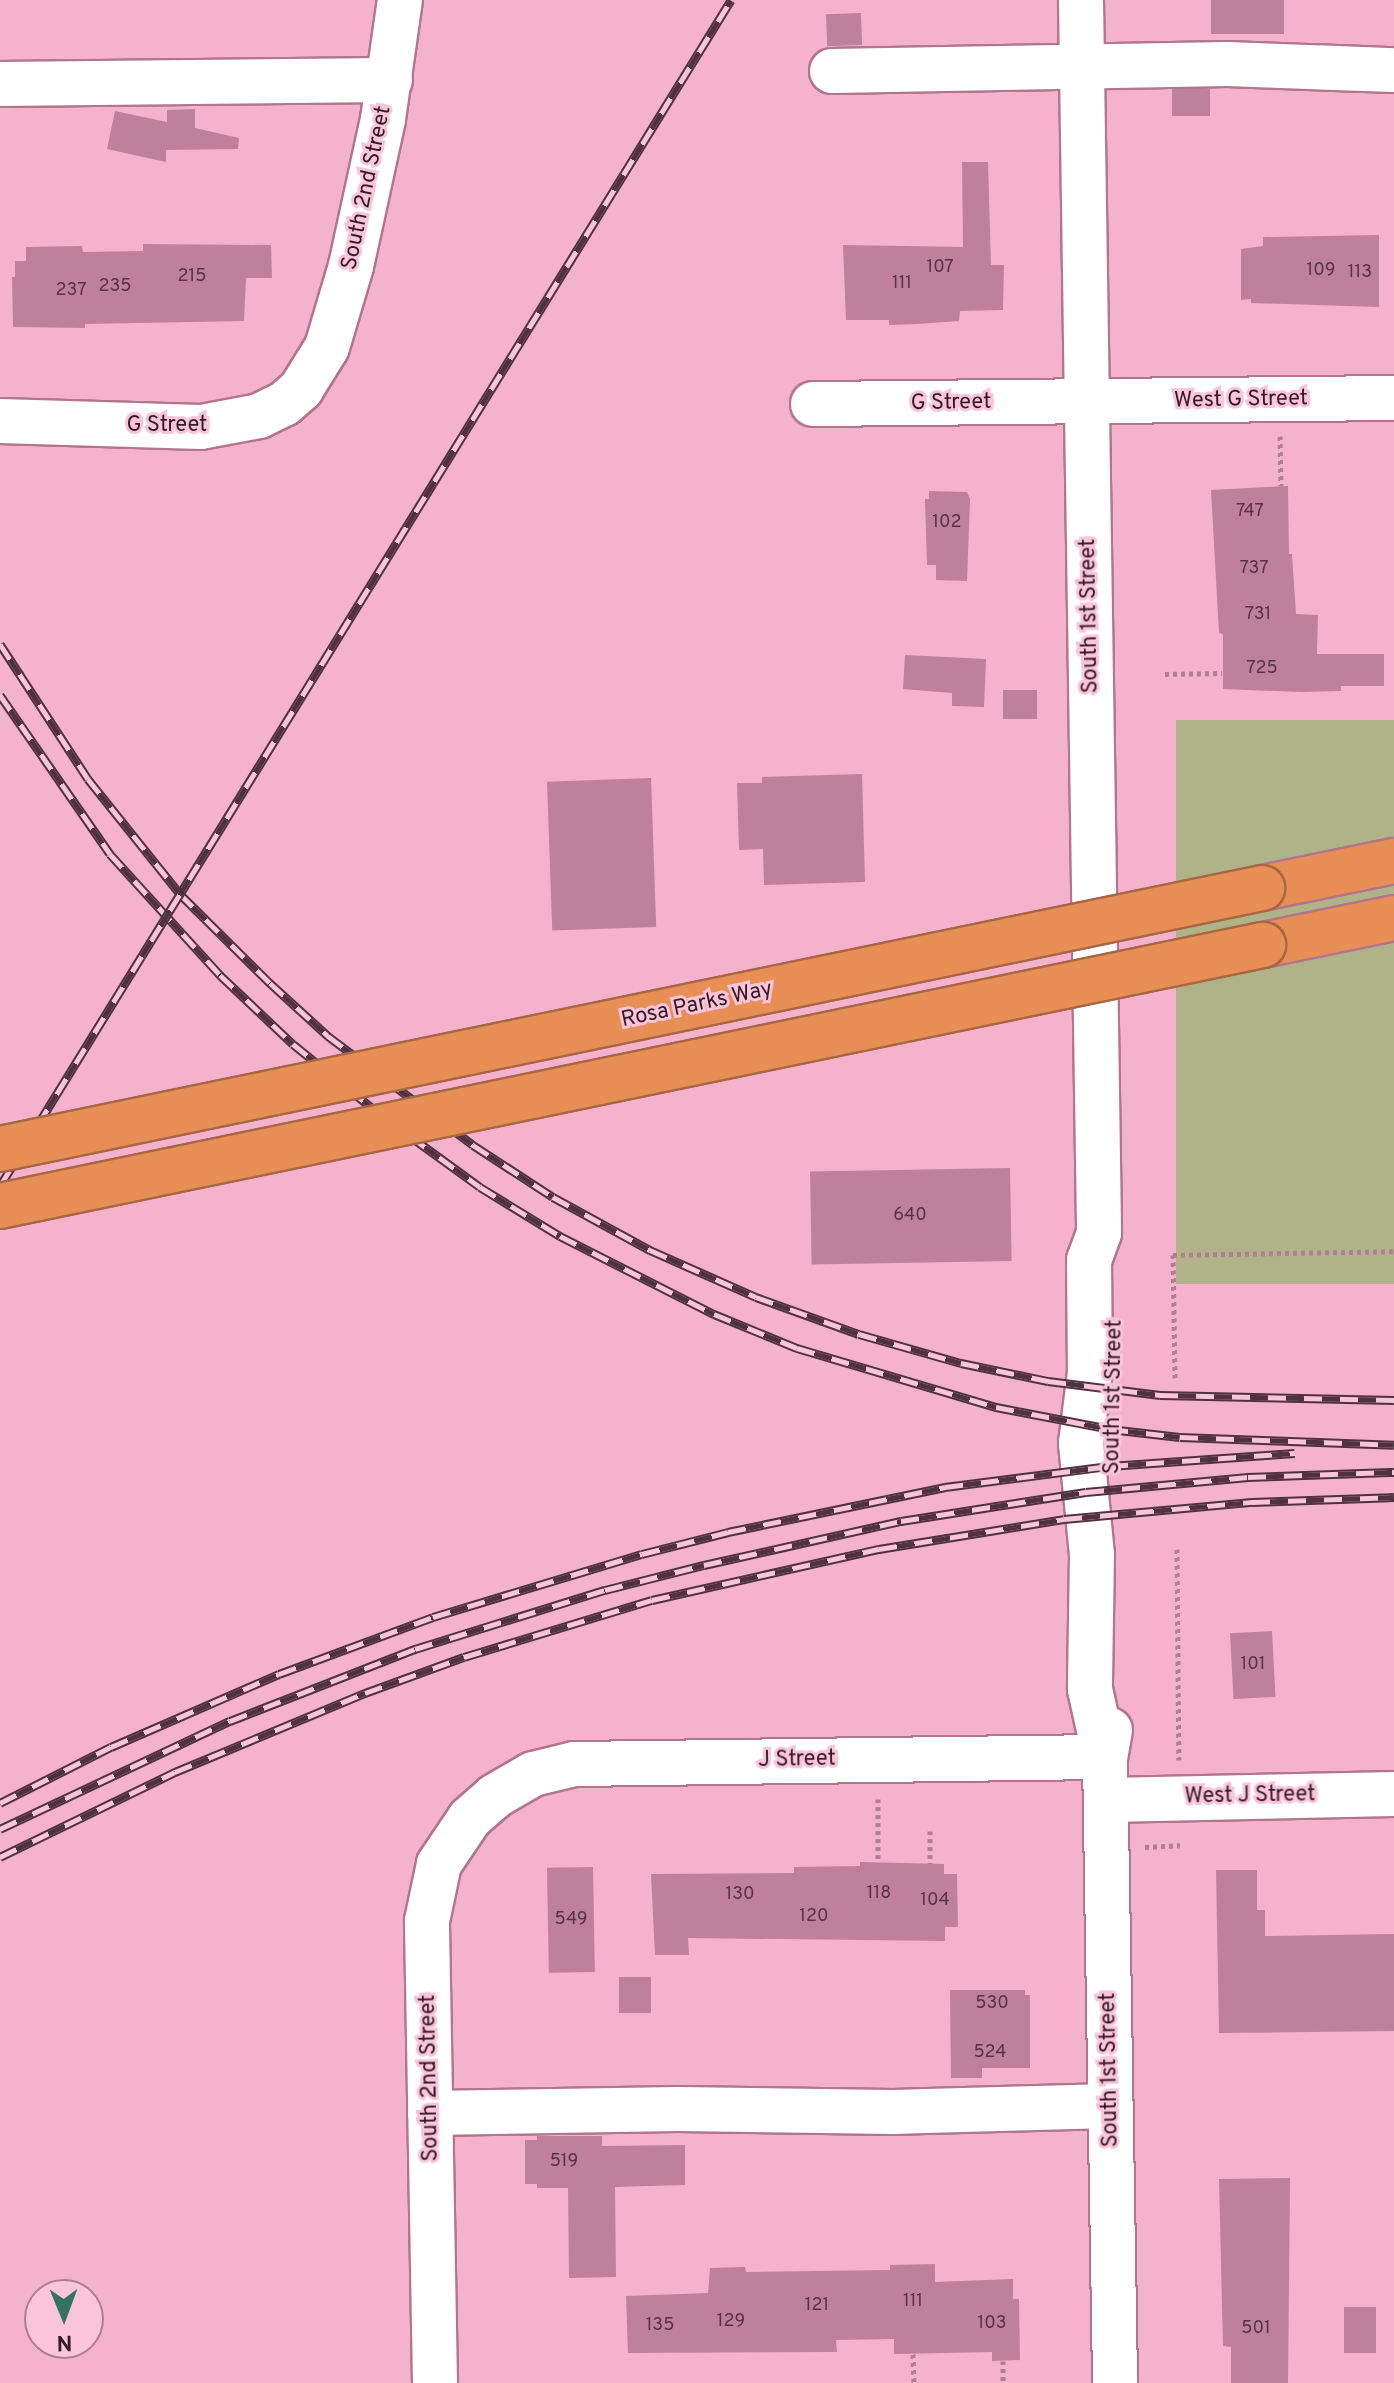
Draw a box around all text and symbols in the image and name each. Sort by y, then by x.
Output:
street label: South 2nd Street [337,104,397,272]
house number: 107 [926,257,954,279]
house number: 109 [1306,260,1336,282]
house number: 113 [1348,262,1372,284]
house number: 215 [178,266,206,288]
house number: 111 [892,273,912,295]
house number: 235 [98,276,132,298]
house number: 237 [55,280,87,302]
street label: West G Street [1174,386,1308,414]
street label: G Street [910,389,992,417]
street label: G Street [127,413,207,439]
house number: 747 [1236,501,1264,523]
house number: 102 [932,512,962,534]
street label: South 1st Street [1075,538,1105,694]
house number: 737 [1239,558,1269,580]
house number: 731 [1245,604,1271,626]
house number: 725 [1246,658,1278,680]
street label: Rosa Parks Way [619,976,775,1034]
house number: 640 [893,1205,927,1227]
street label: South 1st Street [1099,1319,1129,1475]
house number: 101 [1241,1654,1265,1676]
street label: J Street [758,1746,836,1774]
street label: West J Street [1184,1782,1316,1810]
house number: 118 [867,1883,891,1905]
house number: 130 [726,1884,754,1906]
house number: 104 [920,1890,950,1912]
house number: 120 [799,1906,829,1928]
house number: 549 [554,1909,588,1931]
street label: South 1st Street [1095,1992,1125,2148]
house number: 530 [975,1993,1009,2015]
street label: South 2nd Street [415,1994,445,2162]
house number: 524 [973,2042,1007,2064]
house number: 519 [550,2151,578,2173]
north arrow [24,2279,104,2359]
house number: 111 [903,2291,923,2313]
house number: 121 [805,2295,829,2317]
house number: 129 [717,2311,745,2333]
house number: 103 [977,2313,1007,2335]
house number: 135 [646,2315,674,2337]
house number: 501 [1241,2318,1271,2340]
text: N [56,2328,73,2355]

